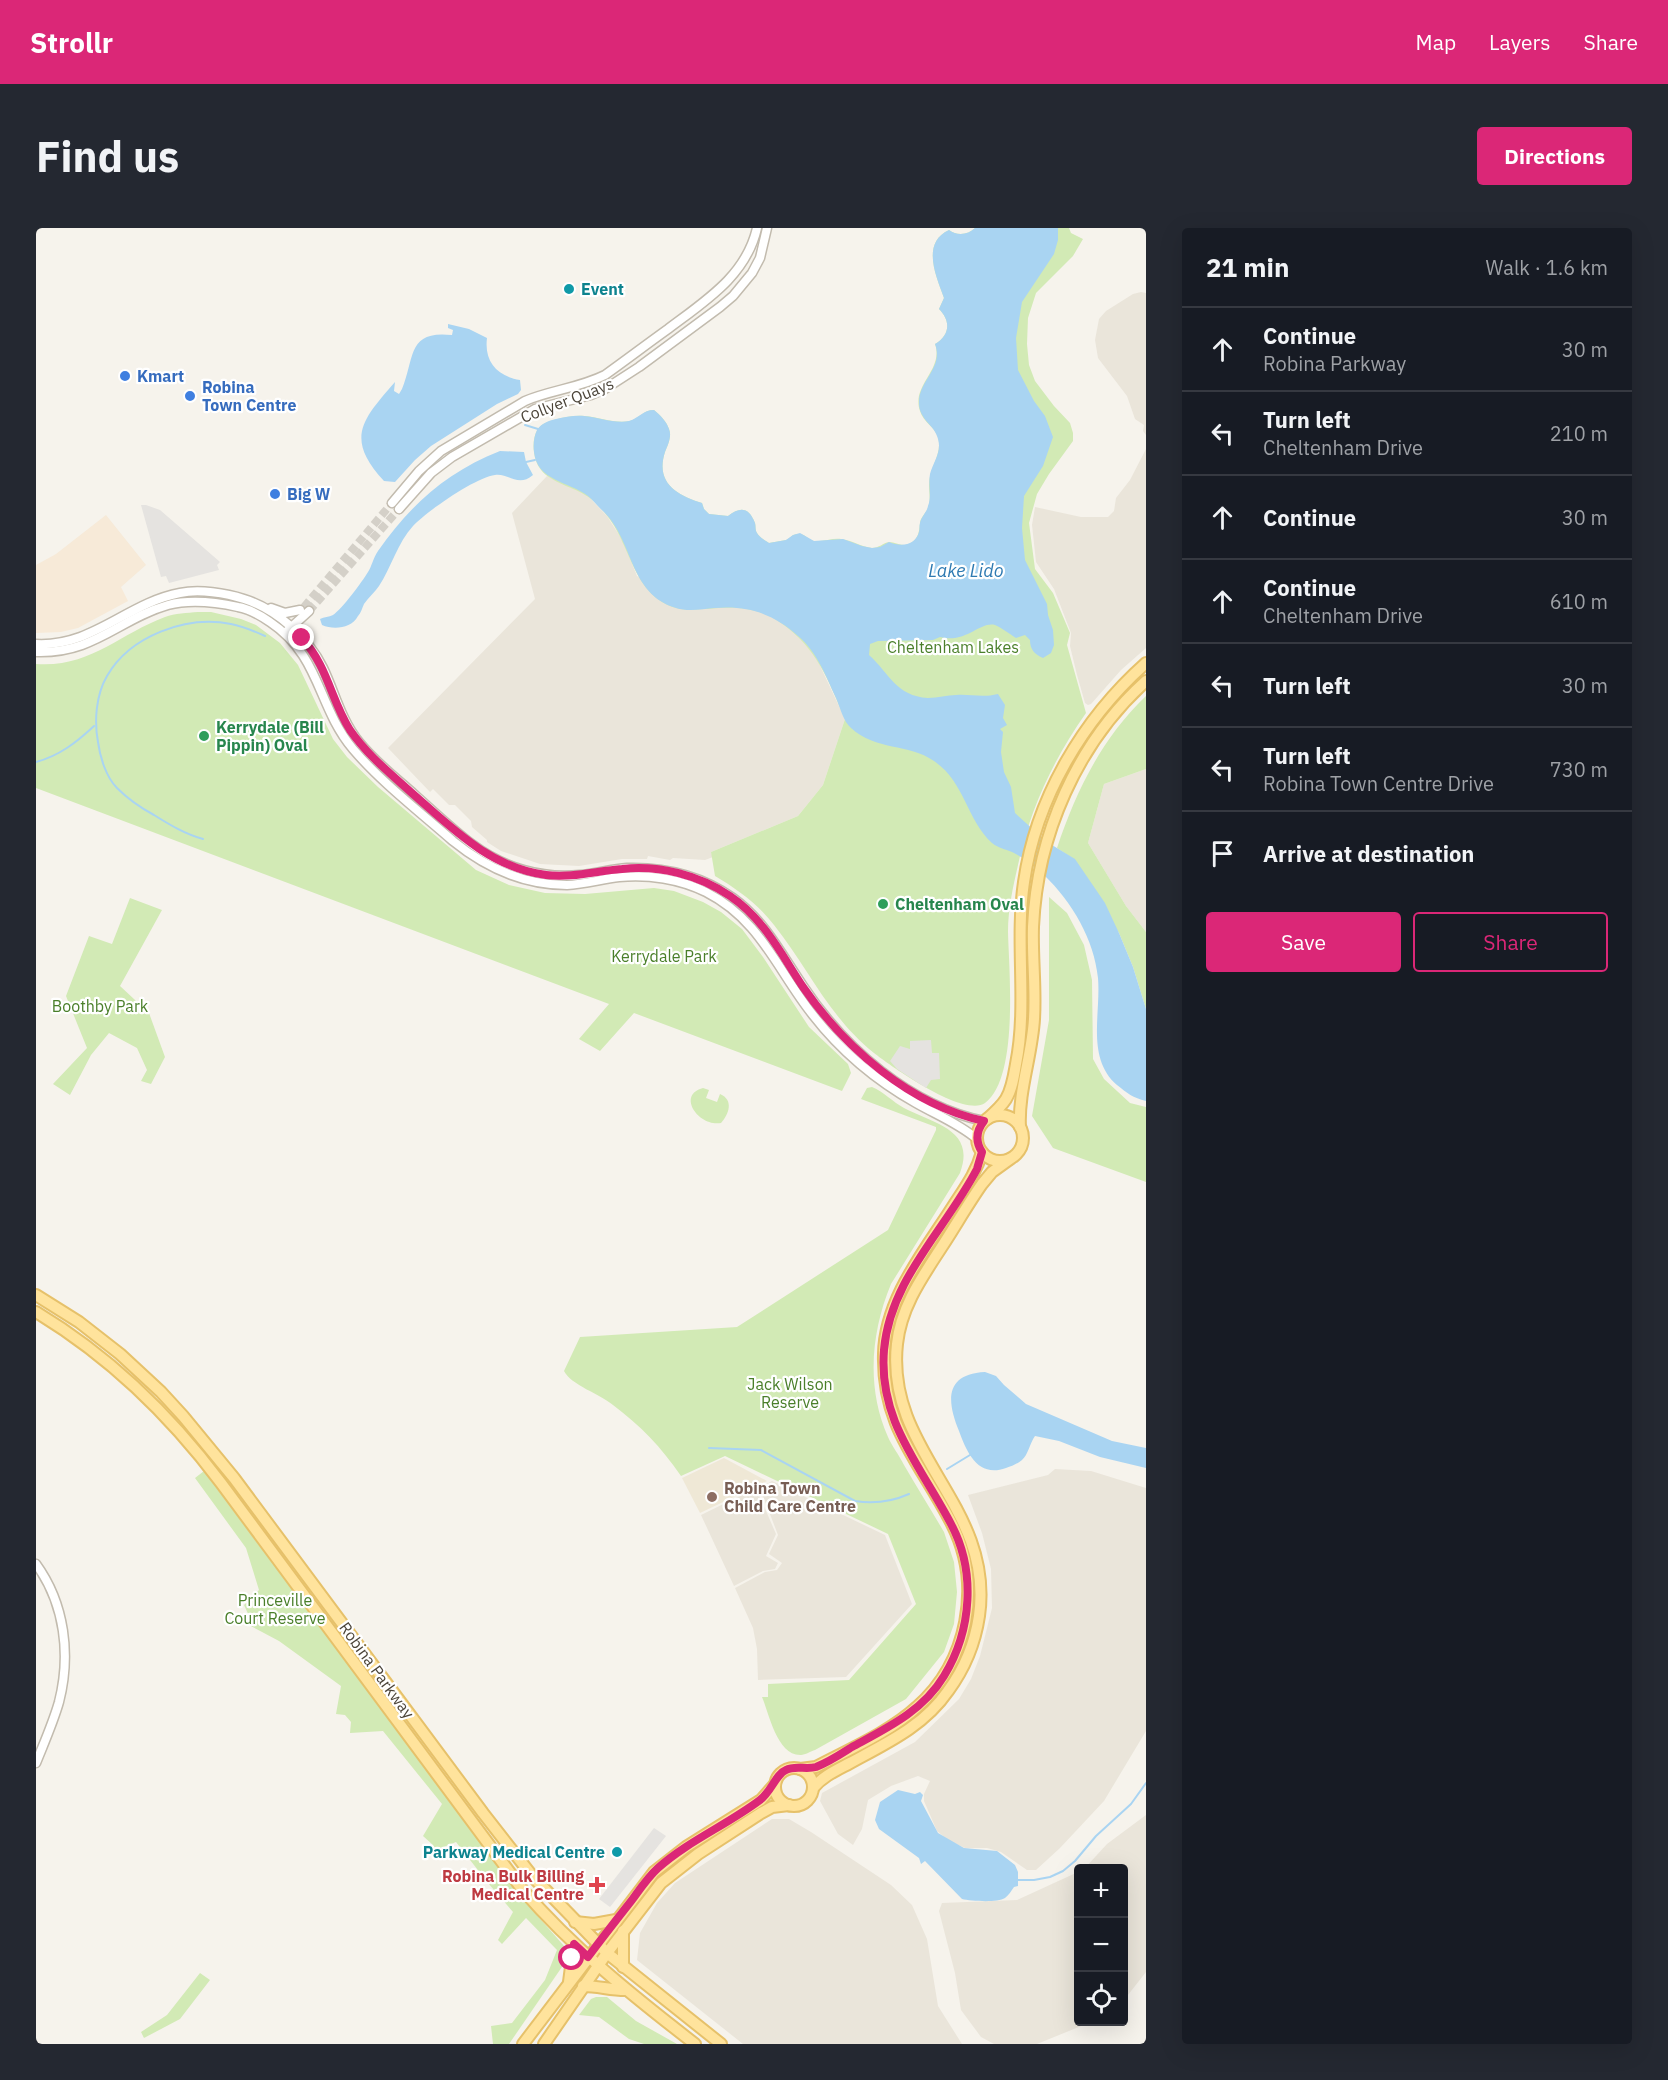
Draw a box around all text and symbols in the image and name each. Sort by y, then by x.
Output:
text: Strollr [30,24,113,61]
text: Map [1416,28,1456,56]
text: Layers [1489,28,1551,56]
text: Share [1584,28,1638,56]
button: Directions [1477,127,1632,185]
text: Find us [36,129,179,184]
text: 21 min [1206,250,1290,284]
text: Walk · 1.6 km [1486,254,1608,281]
place label: Event [581,279,624,299]
marker: Event [562,282,576,296]
text: Continue [1263,321,1356,350]
icon: ahead [1206,333,1239,366]
text: 30 m [1562,336,1608,363]
text: Robina Parkway [1263,350,1406,377]
place label: Kmart [137,366,184,386]
marker: Kmart [118,369,132,383]
street label: Collyer Quays [518,373,616,427]
place label: Robina Town Centre [202,377,296,415]
marker: Robina Town Centre [183,389,197,403]
text: Turn left [1263,405,1351,434]
icon: left [1206,417,1239,450]
text: 210 m [1550,420,1608,447]
text: Cheltenham Drive [1263,434,1423,461]
place label: Big W [287,484,331,504]
marker: Big W [268,487,282,501]
icon: ahead [1206,501,1239,534]
text: Continue [1263,503,1356,532]
text: 30 m [1562,504,1608,531]
water label: Lake Lido [928,559,1004,582]
text: Continue [1263,573,1356,602]
icon: ahead [1206,585,1239,618]
text: 610 m [1550,588,1608,615]
text: Cheltenham Drive [1263,602,1423,629]
route end [288,624,314,650]
park label: Cheltenham Lakes [887,637,1019,657]
icon: left [1206,669,1239,702]
text: Turn left [1263,671,1351,700]
text: 30 m [1562,672,1608,699]
place label: Kerrydale (Bill Pippin) Oval [216,717,324,755]
marker: Kerrydale (Bill Pippin) Oval [197,729,211,743]
text: Turn left [1263,741,1351,770]
icon: left [1206,753,1239,786]
text: 730 m [1550,756,1608,783]
text: Robina Town Centre Drive [1263,770,1494,797]
icon: arrive [1206,837,1239,870]
text: Arrive at destination [1263,839,1474,868]
place label: Cheltenham Oval [895,894,1024,914]
marker: Cheltenham Oval [876,897,890,911]
button: Save [1206,912,1401,972]
button: Share [1413,912,1608,972]
park label: Kerrydale Park [611,946,717,966]
park label: Boothby Park [52,996,149,1016]
park label: Jack Wilson Reserve [747,1374,833,1412]
place label: Robina Town Child Care Centre [724,1478,856,1516]
marker: Robina Town Child Care Centre [705,1490,719,1504]
park label: Princeville Court Reserve [224,1590,326,1628]
street label: Robina Parkway [335,1618,419,1722]
place label: Parkway Medical Centre [423,1842,605,1862]
marker: Parkway Medical Centre [610,1845,624,1859]
map controls [1074,1864,1128,2026]
button: + [1074,1864,1128,1918]
place label: Robina Bulk Billing Medical Centre [442,1866,584,1904]
marker: Robina Bulk Billing Medical Centre [588,1876,606,1894]
button: − [1074,1918,1128,1972]
route start [558,1944,584,1970]
button: locate [1074,1972,1128,2026]

